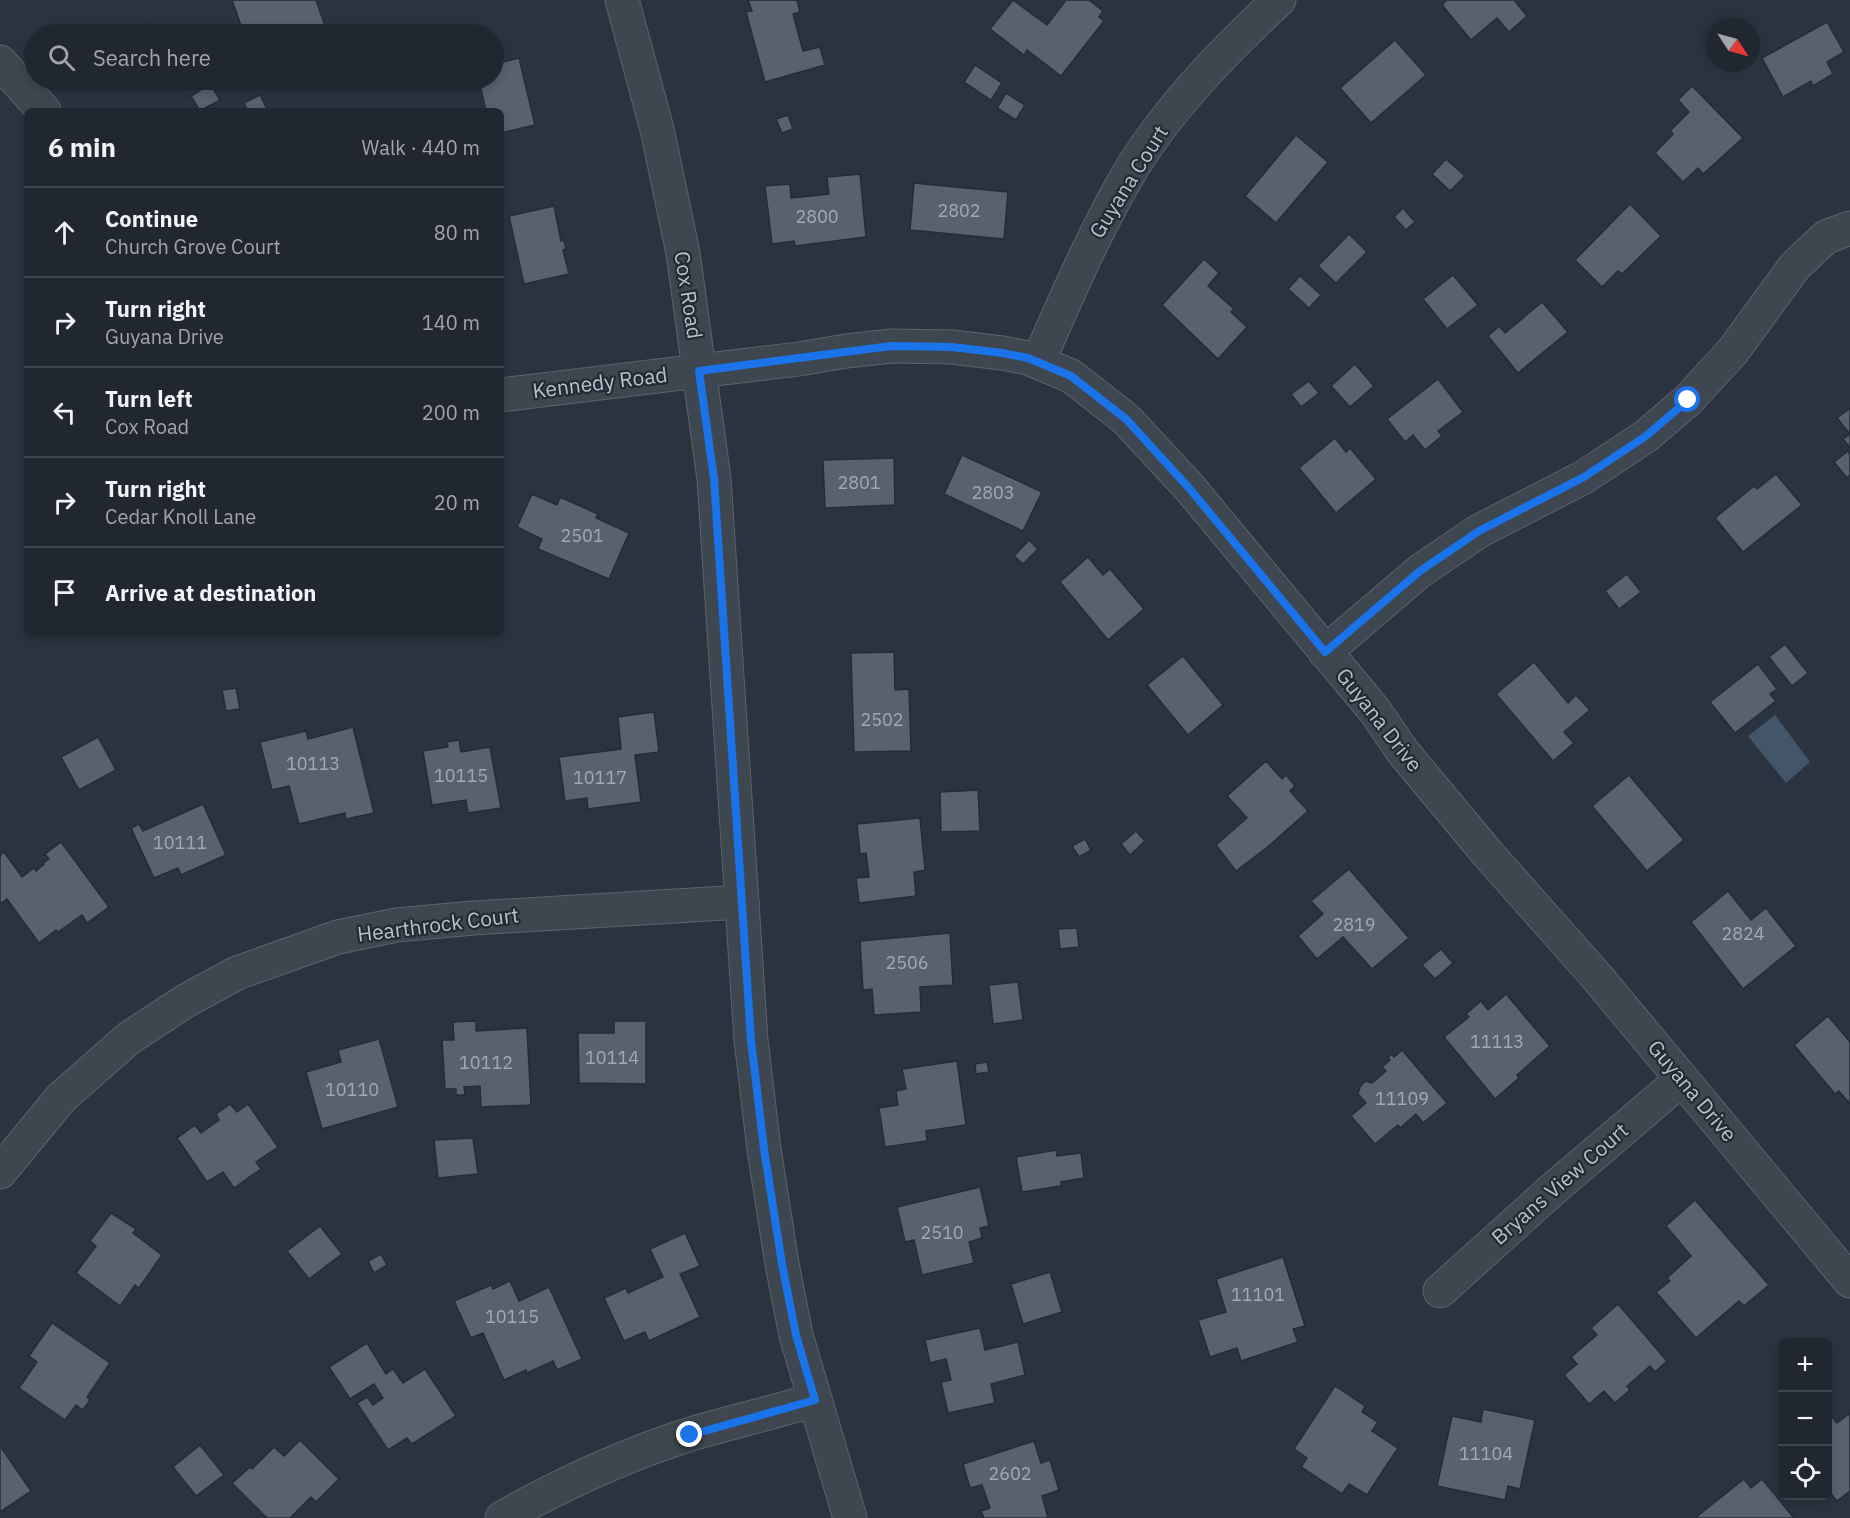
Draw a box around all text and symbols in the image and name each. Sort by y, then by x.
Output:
north arrow [1706,18,1760,72]
search box [24,24,504,90]
icon: search [45,41,78,74]
text: Search here [93,43,211,72]
street label: Guyana Court [1082,120,1174,243]
text: 6 min [48,130,116,164]
text: Walk · 440 m [362,134,480,161]
house number: 2802 [937,199,981,222]
text: Continue [105,204,198,233]
house number: 2800 [795,205,839,228]
icon: ahead [48,216,81,249]
text: 80 m [434,219,480,246]
text: Church Grove Court [105,233,281,260]
street label: Cox Road [668,249,710,341]
text: Turn right [105,294,206,323]
icon: right [48,306,81,339]
text: 140 m [422,309,480,336]
text: Guyana Drive [105,323,224,350]
street label: Kennedy Road [531,360,669,404]
text: Turn left [105,384,193,413]
route start [1674,386,1700,412]
icon: left [48,396,81,429]
text: 200 m [422,399,480,426]
text: Cox Road [105,413,189,440]
house number: 2801 [837,471,881,494]
text: Turn right [105,474,206,503]
house number: 2803 [971,481,1015,504]
icon: right [48,486,81,519]
text: 20 m [434,489,480,516]
text: Cedar Knoll Lane [105,503,256,530]
house number: 2501 [560,524,604,547]
icon: arrive [48,576,81,609]
text: Arrive at destination [105,578,316,607]
street label: Guyana Drive [1330,662,1429,777]
house number: 2502 [860,708,904,731]
house number: 10113 [286,752,340,775]
house number: 10115 [434,764,488,787]
house number: 10117 [573,766,627,789]
house number: 10111 [153,831,207,854]
street label: Hearthrock Court [356,900,520,948]
house number: 2819 [1332,913,1376,936]
house number: 2824 [1721,922,1765,945]
house number: 2506 [885,951,929,974]
house number: 11113 [1470,1030,1524,1053]
street label: Guyana Drive [1642,1034,1744,1147]
house number: 10114 [585,1046,639,1069]
house number: 10112 [459,1051,513,1074]
house number: 10110 [325,1078,379,1101]
house number: 11109 [1375,1087,1429,1110]
street label: Bryans View Court [1485,1116,1634,1250]
house number: 2510 [920,1221,964,1244]
house number: 11101 [1231,1283,1285,1306]
house number: 10115 [485,1305,539,1328]
map controls [1778,1338,1832,1500]
button: + [1778,1338,1832,1392]
button: − [1778,1392,1832,1446]
route end [676,1421,702,1447]
house number: 11104 [1459,1442,1513,1465]
button: locate [1778,1446,1832,1500]
house number: 2602 [988,1462,1032,1485]

